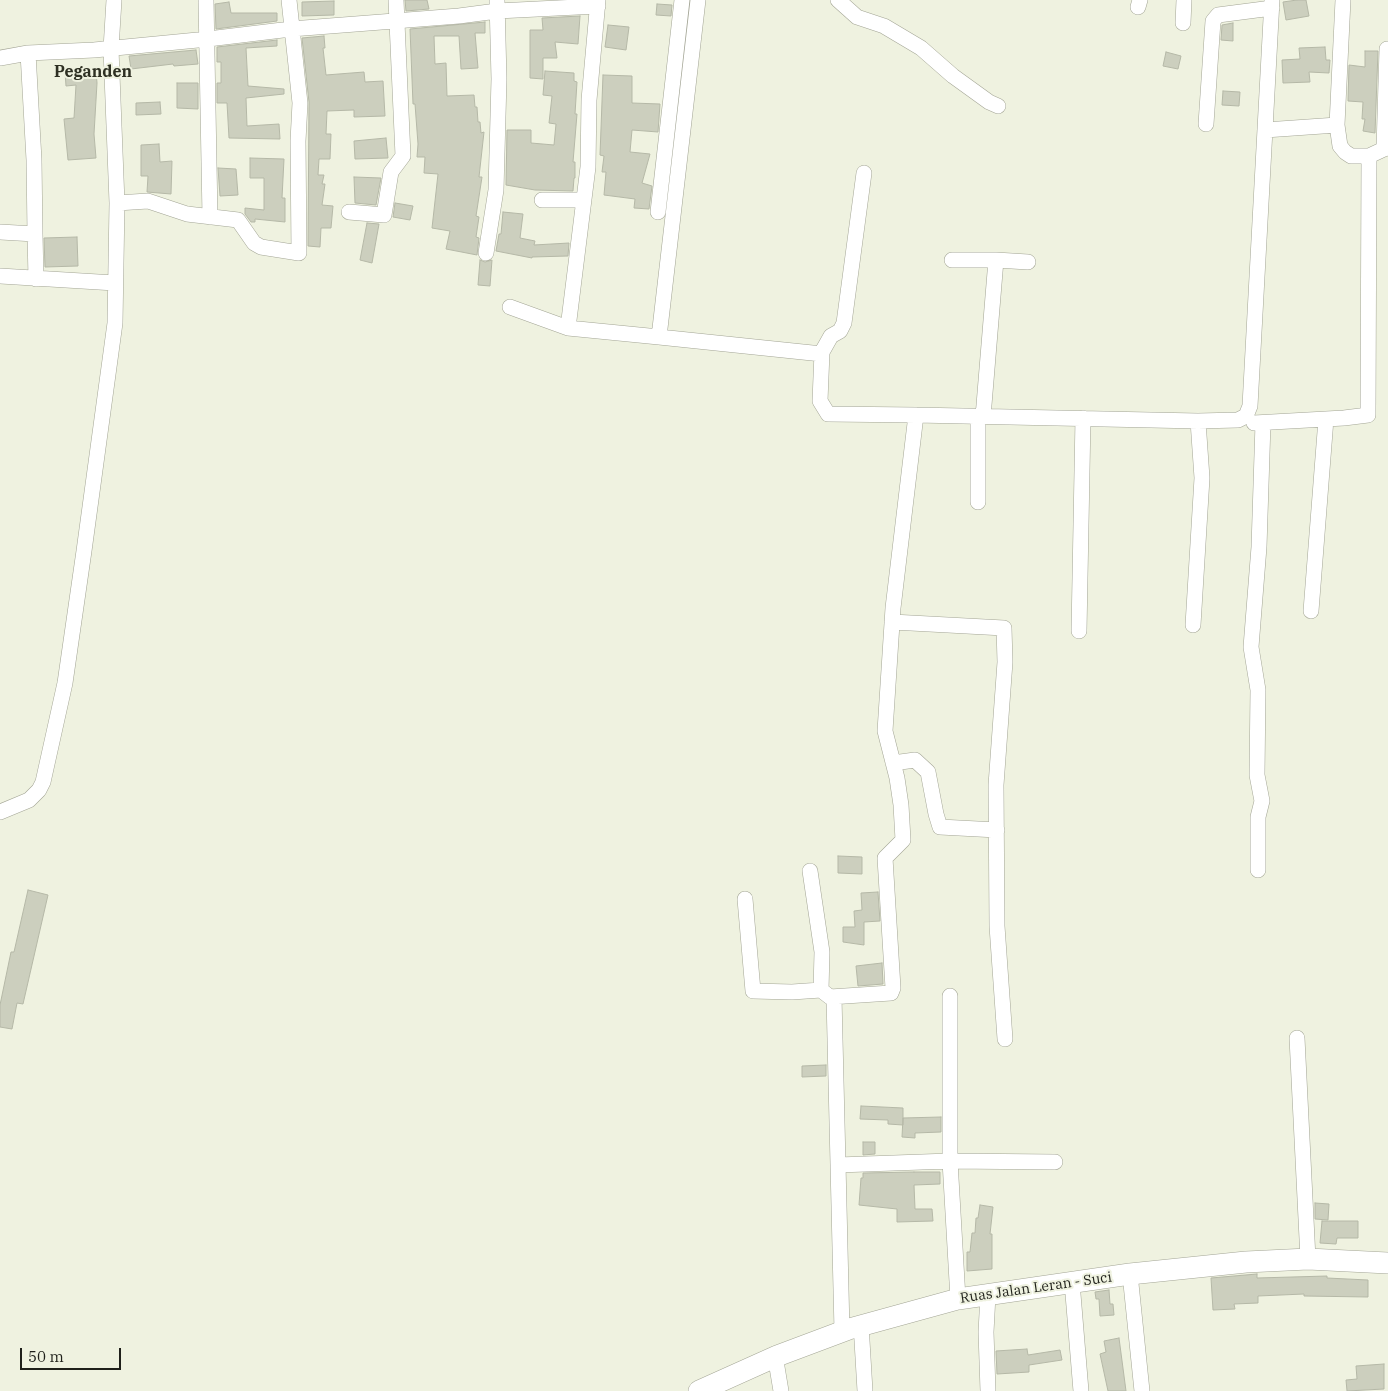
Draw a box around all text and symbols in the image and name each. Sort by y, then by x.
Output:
district label: Peganden [54,62,132,82]
street label: Ruas Jalan Leran - Suci [959,1269,1113,1307]
scale bar [22,1338,124,1370]
text: 50 m [28,1347,64,1366]

